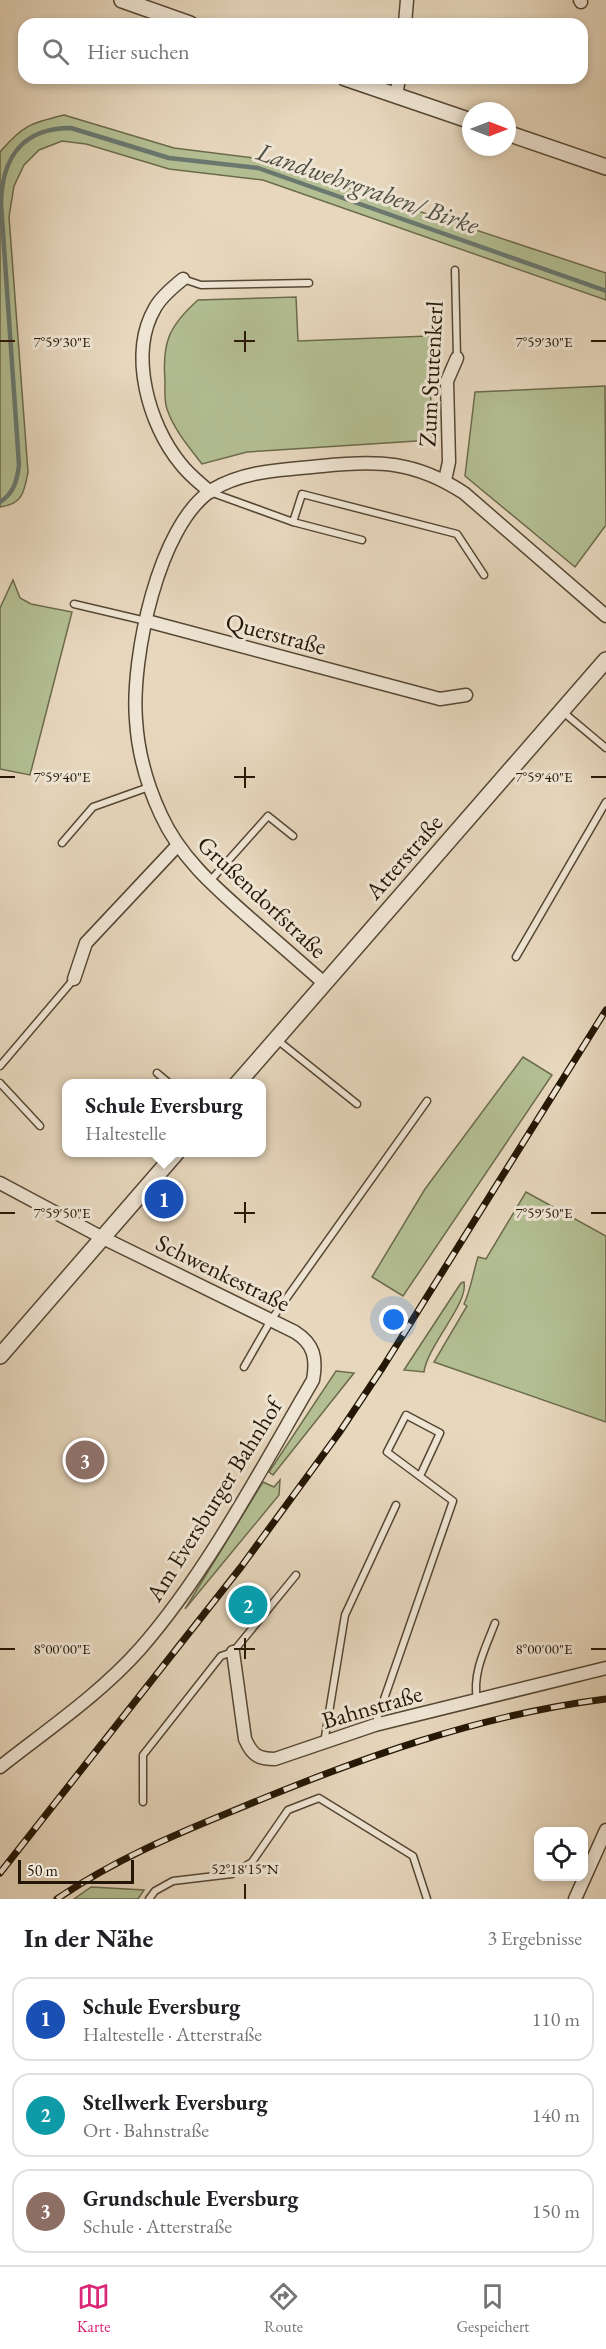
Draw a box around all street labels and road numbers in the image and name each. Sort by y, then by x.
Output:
street label: Zum Stutenkerl [411,300,450,448]
street label: Querstraße [223,605,330,662]
street label: Atterstraße [357,807,449,907]
street label: Grußendorfstraße [191,829,334,965]
street label: Schwenkestraße [151,1227,295,1318]
street label: Am Eversburger Bahnhof [138,1389,291,1608]
street label: Bahnstraße [318,1677,426,1736]

